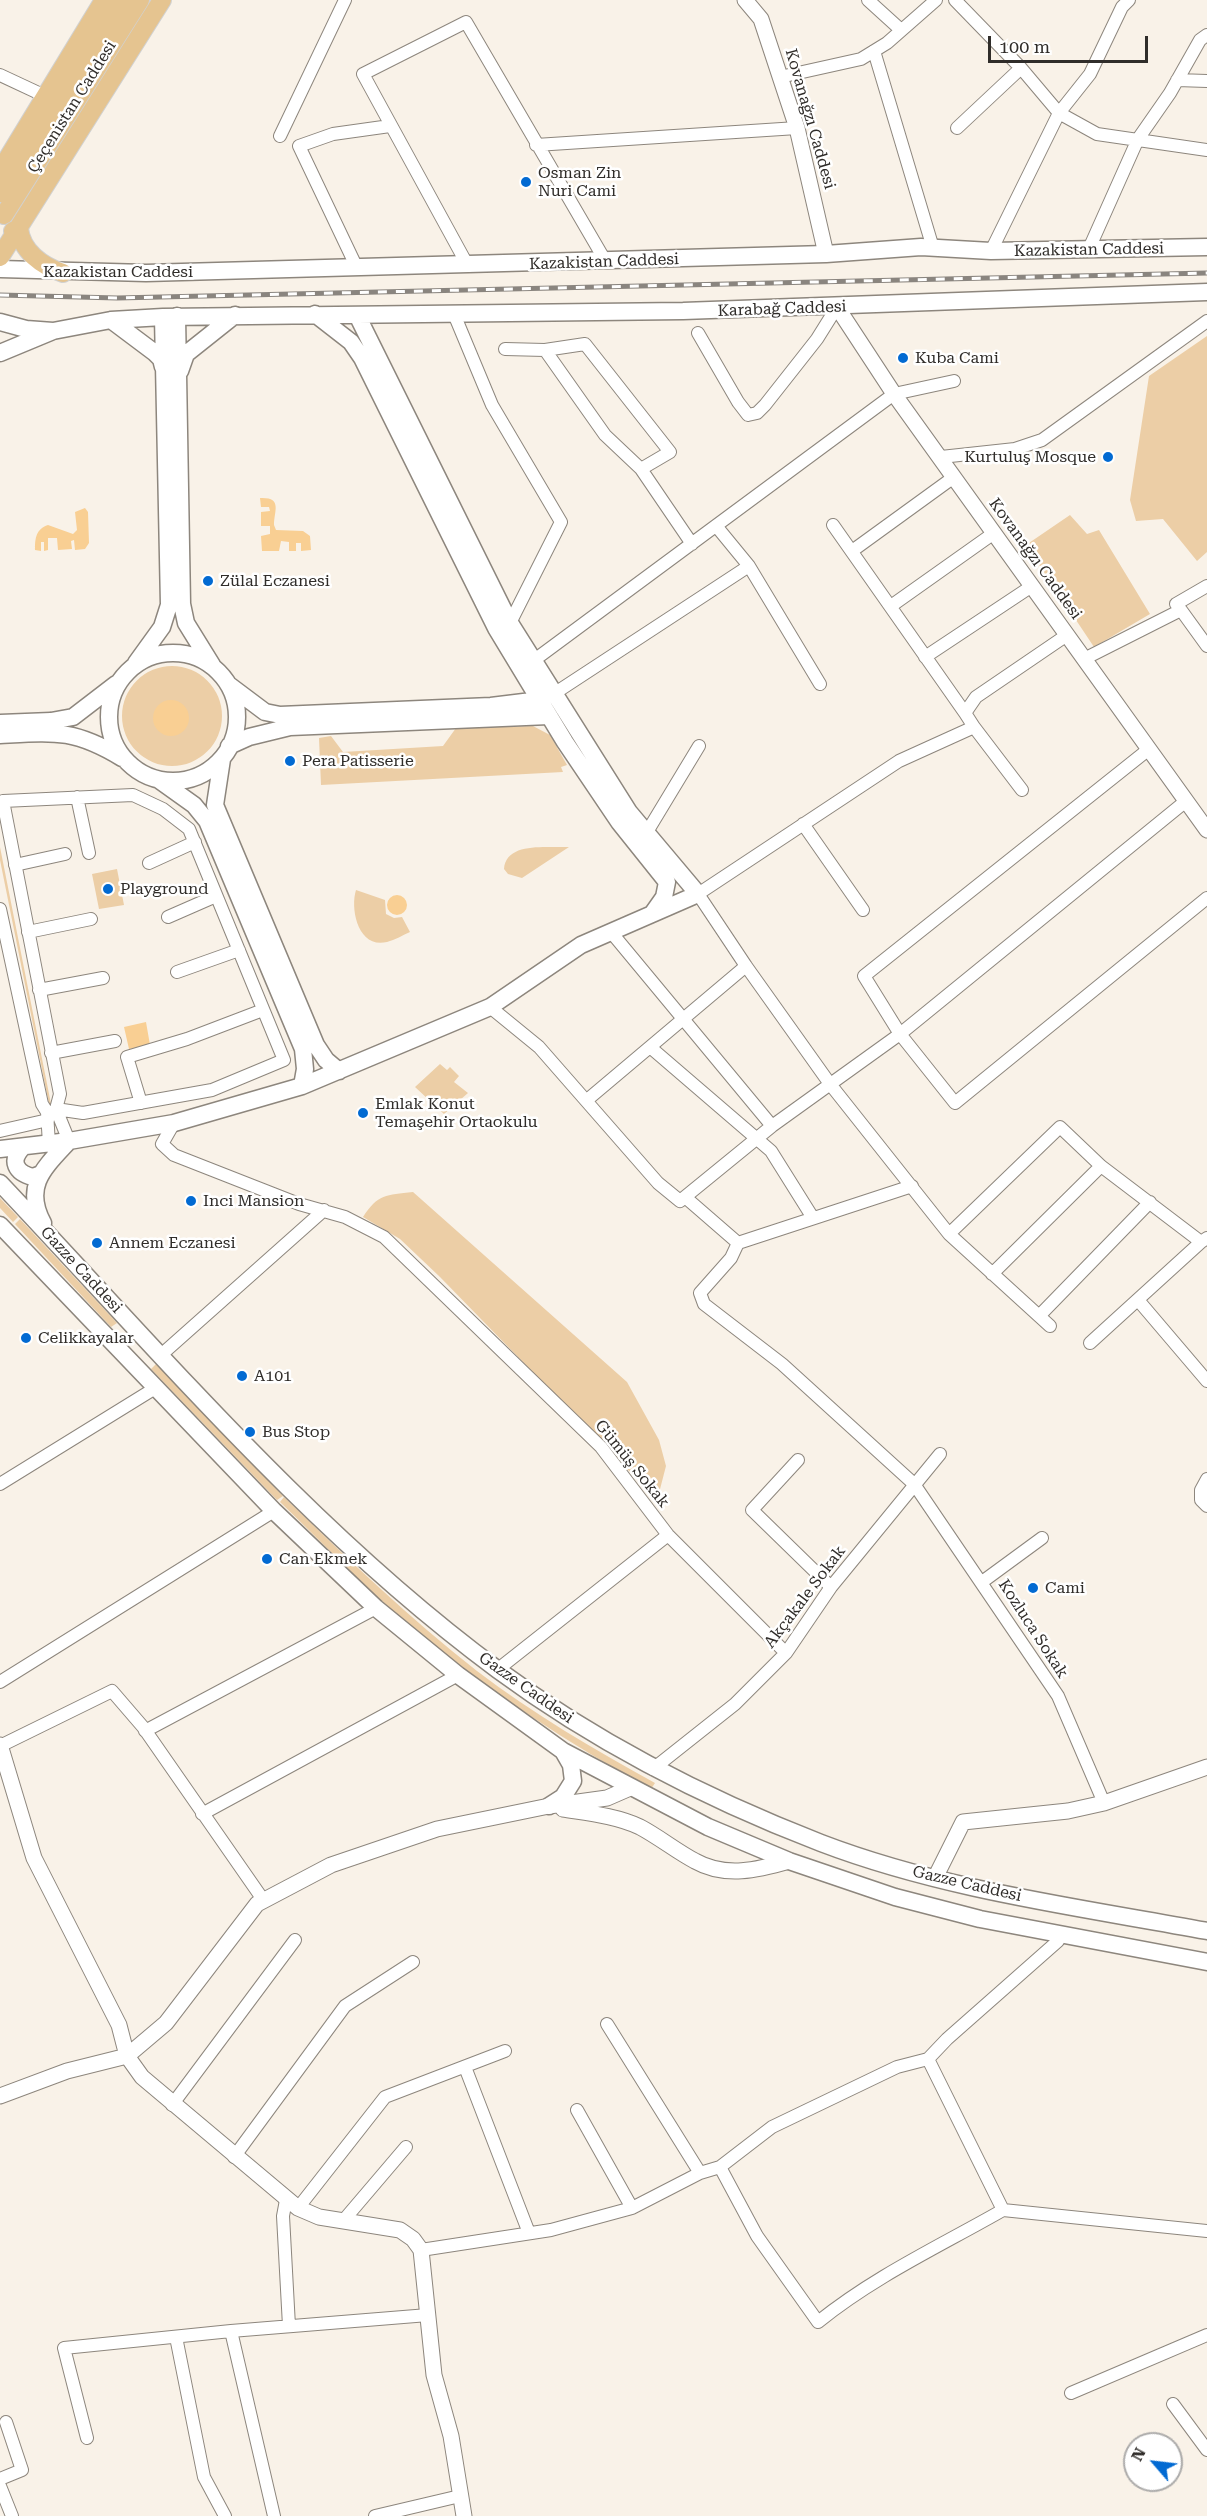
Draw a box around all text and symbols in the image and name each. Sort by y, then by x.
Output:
scale bar [991,24,1152,62]
text: 100 m [999,36,1050,57]
street label: Çeçenistan Caddesi [24,37,120,177]
street label: Kovanağzı Caddesi [781,47,839,191]
place label: Osman Zin Nuri Cami [538,163,621,201]
marker: Osman Zin Nuri Cami [519,175,533,189]
street label: Kazakistan Caddesi [1014,239,1164,261]
street label: Kazakistan Caddesi [529,250,679,274]
street label: Kazakistan Caddesi [43,262,193,282]
street label: Karabağ Caddesi [717,297,847,321]
place label: Kuba Cami [915,348,999,368]
marker: Kuba Cami [896,351,910,365]
place label: Kurtuluş Mosque [964,447,1096,467]
marker: Kurtuluş Mosque [1101,450,1115,464]
street label: Kovanağzı Caddesi [985,495,1085,623]
place label: Zülal Eczanesi [220,571,330,591]
marker: Zülal Eczanesi [201,574,215,588]
place label: Pera Patisserie [302,751,414,771]
marker: Pera Patisserie [283,754,297,768]
place label: Playground [120,879,208,899]
marker: Playground [101,882,115,896]
place label: Emlak Konut Temaşehir Ortaokulu [375,1094,538,1132]
marker: Emlak Konut Temaşehir Ortaokulu [356,1106,370,1120]
place label: Inci Mansion [203,1191,304,1211]
marker: Inci Mansion [184,1194,198,1208]
street label: Gazze Caddesi [36,1223,126,1317]
place label: Annem Eczanesi [109,1233,236,1253]
marker: Annem Eczanesi [90,1236,104,1250]
place label: Celikkayalar [38,1328,134,1348]
marker: Celikkayalar [19,1331,33,1345]
place label: A101 [254,1366,292,1386]
marker: A101 [235,1369,249,1383]
street label: Gümüş Sokak [591,1416,673,1512]
place label: Bus Stop [262,1422,330,1442]
marker: Bus Stop [243,1425,257,1439]
street label: Akçakale Sokak [760,1542,850,1652]
place label: Can Ekmek [279,1549,367,1569]
marker: Can Ekmek [260,1552,274,1566]
street label: Kozluca Sokak [994,1576,1072,1682]
place label: Cami [1045,1578,1085,1598]
marker: Cami [1026,1581,1040,1595]
street label: Gazze Caddesi [475,1648,577,1728]
street label: Gazze Caddesi [911,1862,1023,1906]
north arrow [1123,2432,1183,2492]
text: N [1127,2444,1150,2464]

